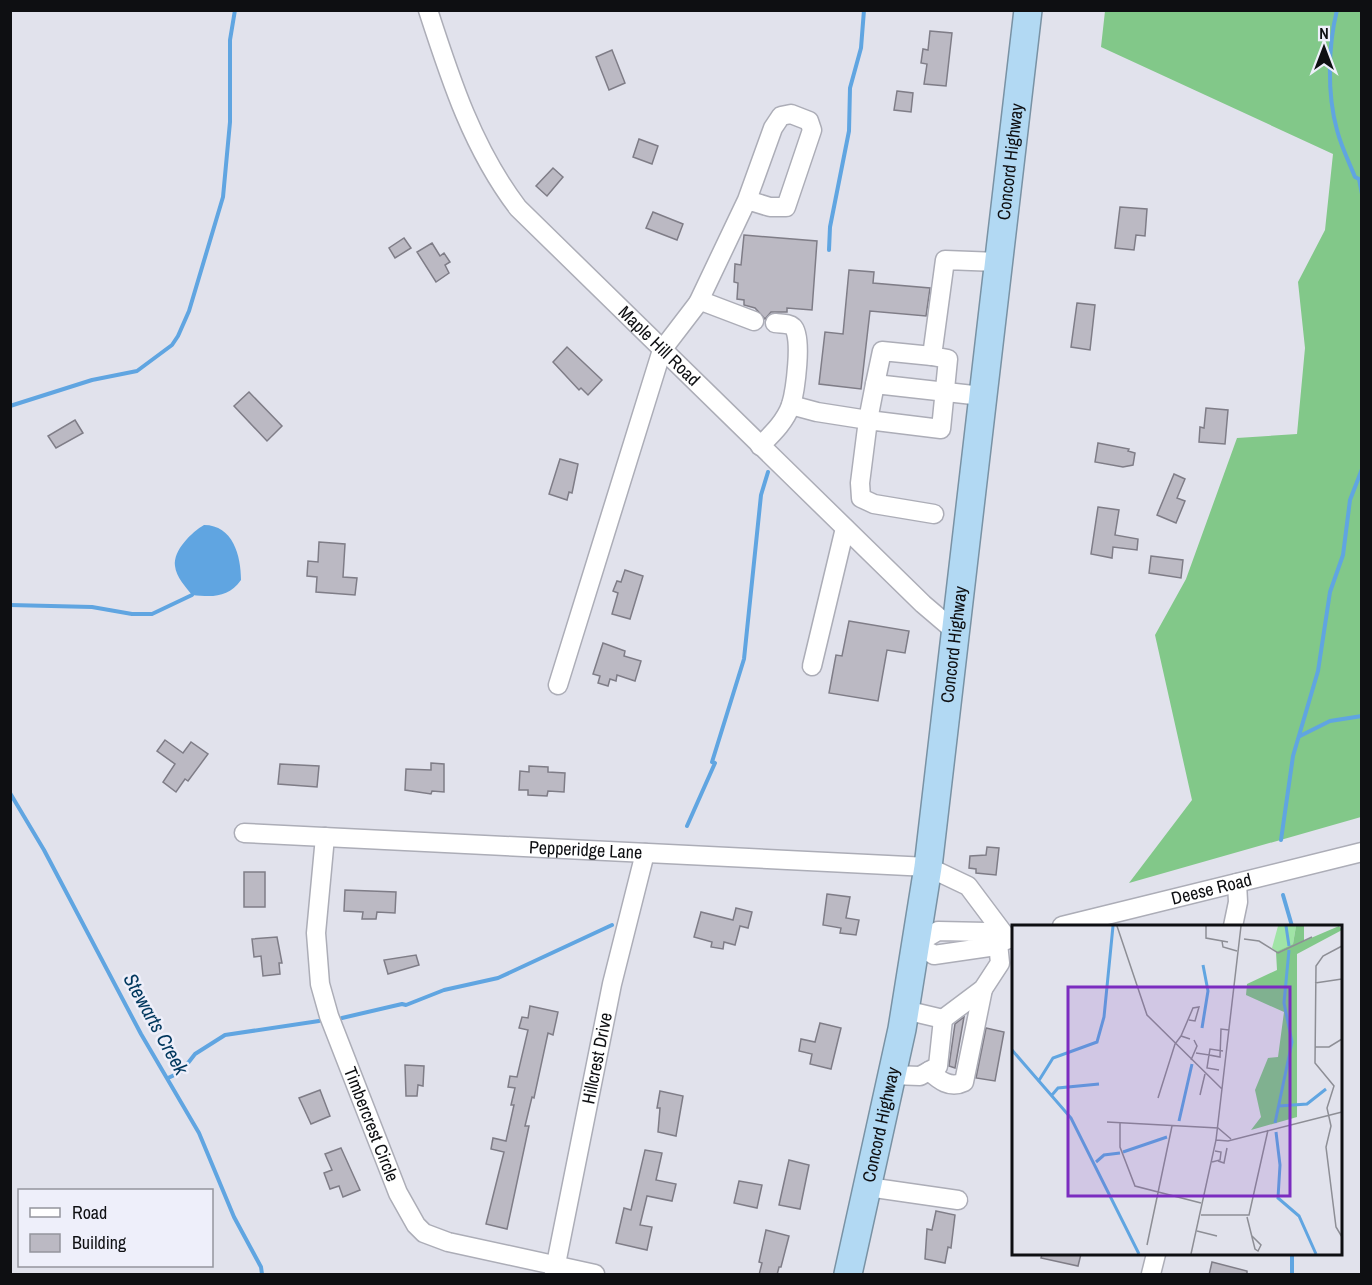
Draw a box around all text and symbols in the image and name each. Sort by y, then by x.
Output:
north arrow [1294,18,1354,78]
text: N [1319,22,1329,44]
street label: Concord Highway [991,101,1029,221]
street label: Maple Hill Road [613,300,706,391]
street label: Concord Highway [934,584,973,704]
street label: Pepperidge Lane [528,834,643,865]
street label: Deese Road [1169,867,1254,911]
inset map [1012,925,1342,1255]
water label: Stewarts Creek [117,968,196,1080]
street label: Hillcrest Drive [575,1010,618,1106]
street label: Timbercrest Circle [338,1063,405,1185]
street label: Concord Highway [856,1064,905,1185]
legend [18,1189,213,1267]
text: Road [72,1200,107,1225]
text: Building [72,1230,127,1255]

